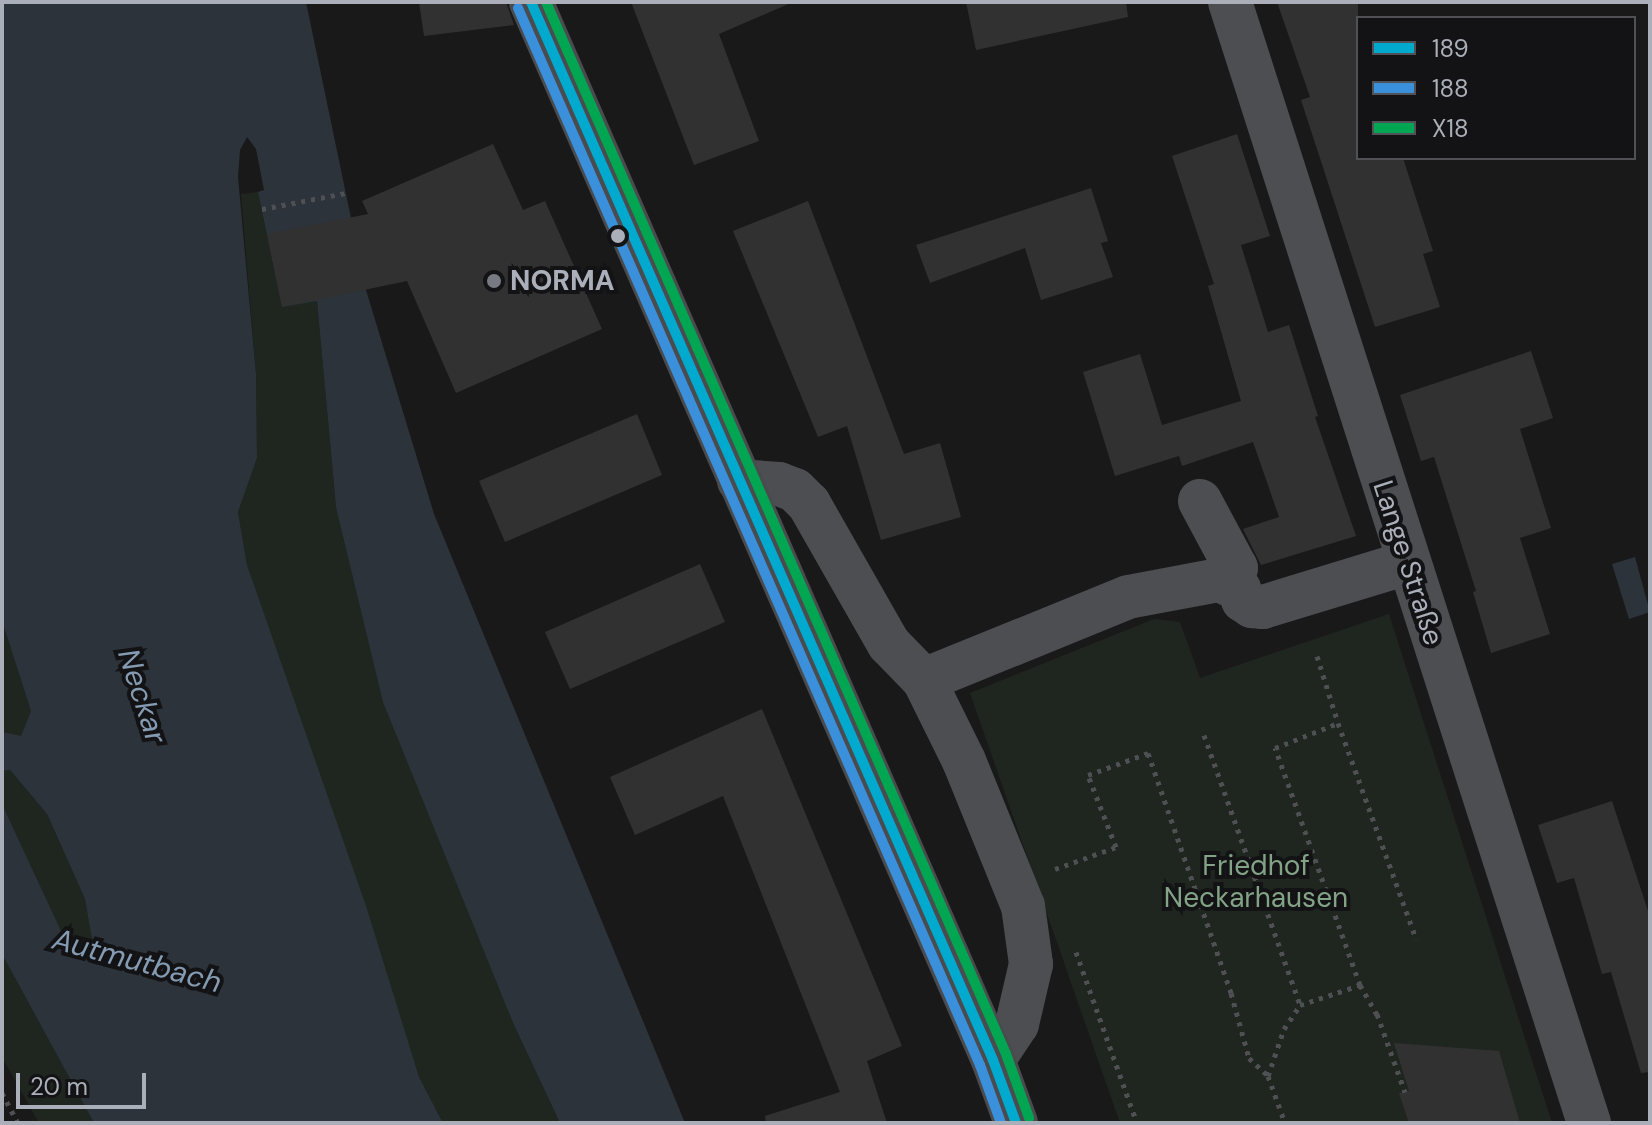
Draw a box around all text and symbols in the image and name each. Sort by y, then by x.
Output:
legend [1356,16,1636,160]
text: 189 [1432,33,1468,64]
text: 188 [1432,73,1469,104]
text: X18 [1432,113,1469,144]
unlabelled marker [610,228,626,244]
place label: NORMA [510,264,615,298]
marker: NORMA [485,272,503,290]
street label: Lange Straße [1366,476,1450,650]
water label: Neckar [110,644,174,748]
park label: Friedhof Neckarhausen [1164,849,1348,915]
water label: Autmutbach [49,921,225,1001]
scale bar [20,1057,150,1107]
text: 20 m [30,1071,88,1102]

